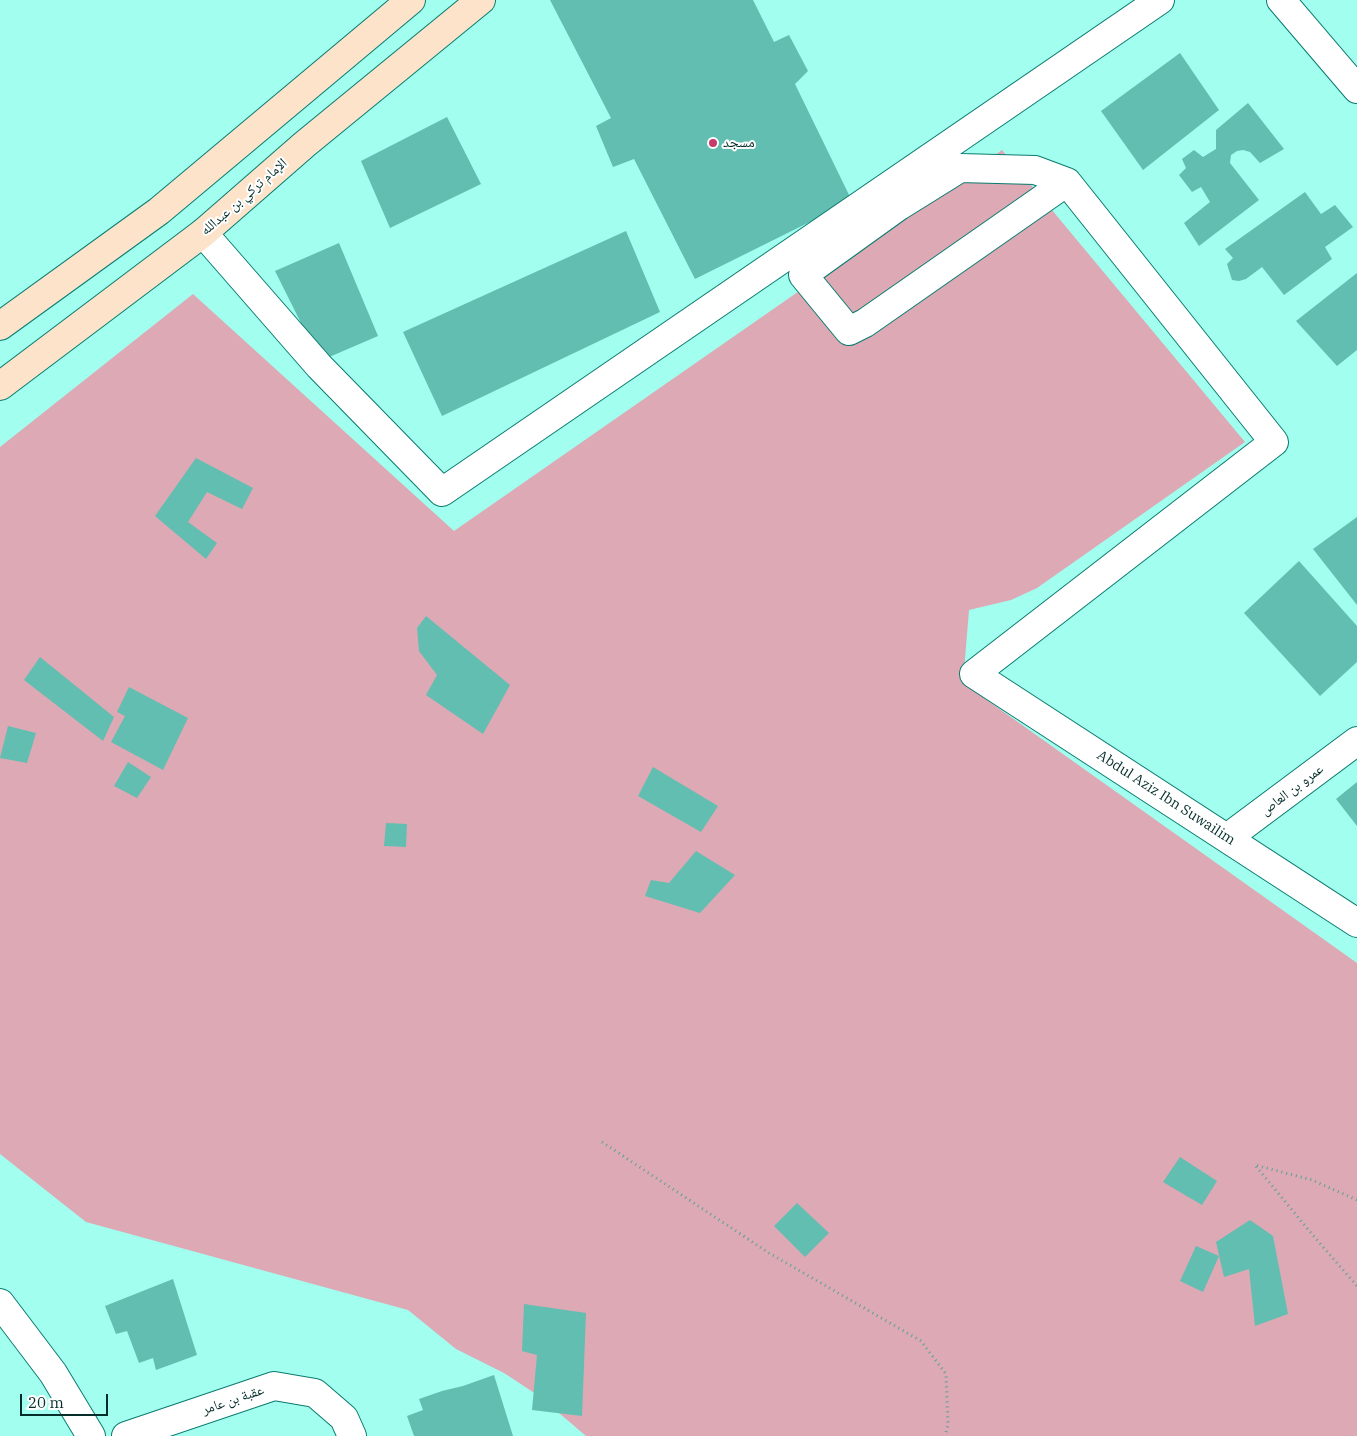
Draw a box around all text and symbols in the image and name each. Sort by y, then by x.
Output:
place label: مسجد [723,135,755,151]
marker: مسجد [707,137,719,149]
street label: الإمام تركي بن عبدالله [197,155,291,239]
street label: Abdul Aziz Ibn Suwailim [1094,747,1238,849]
street label: عمرو بن العاص [1257,761,1327,819]
street label: عقبة بن عامر [200,1382,266,1418]
scale bar [22,1384,110,1416]
text: 20 m [28,1393,64,1412]

